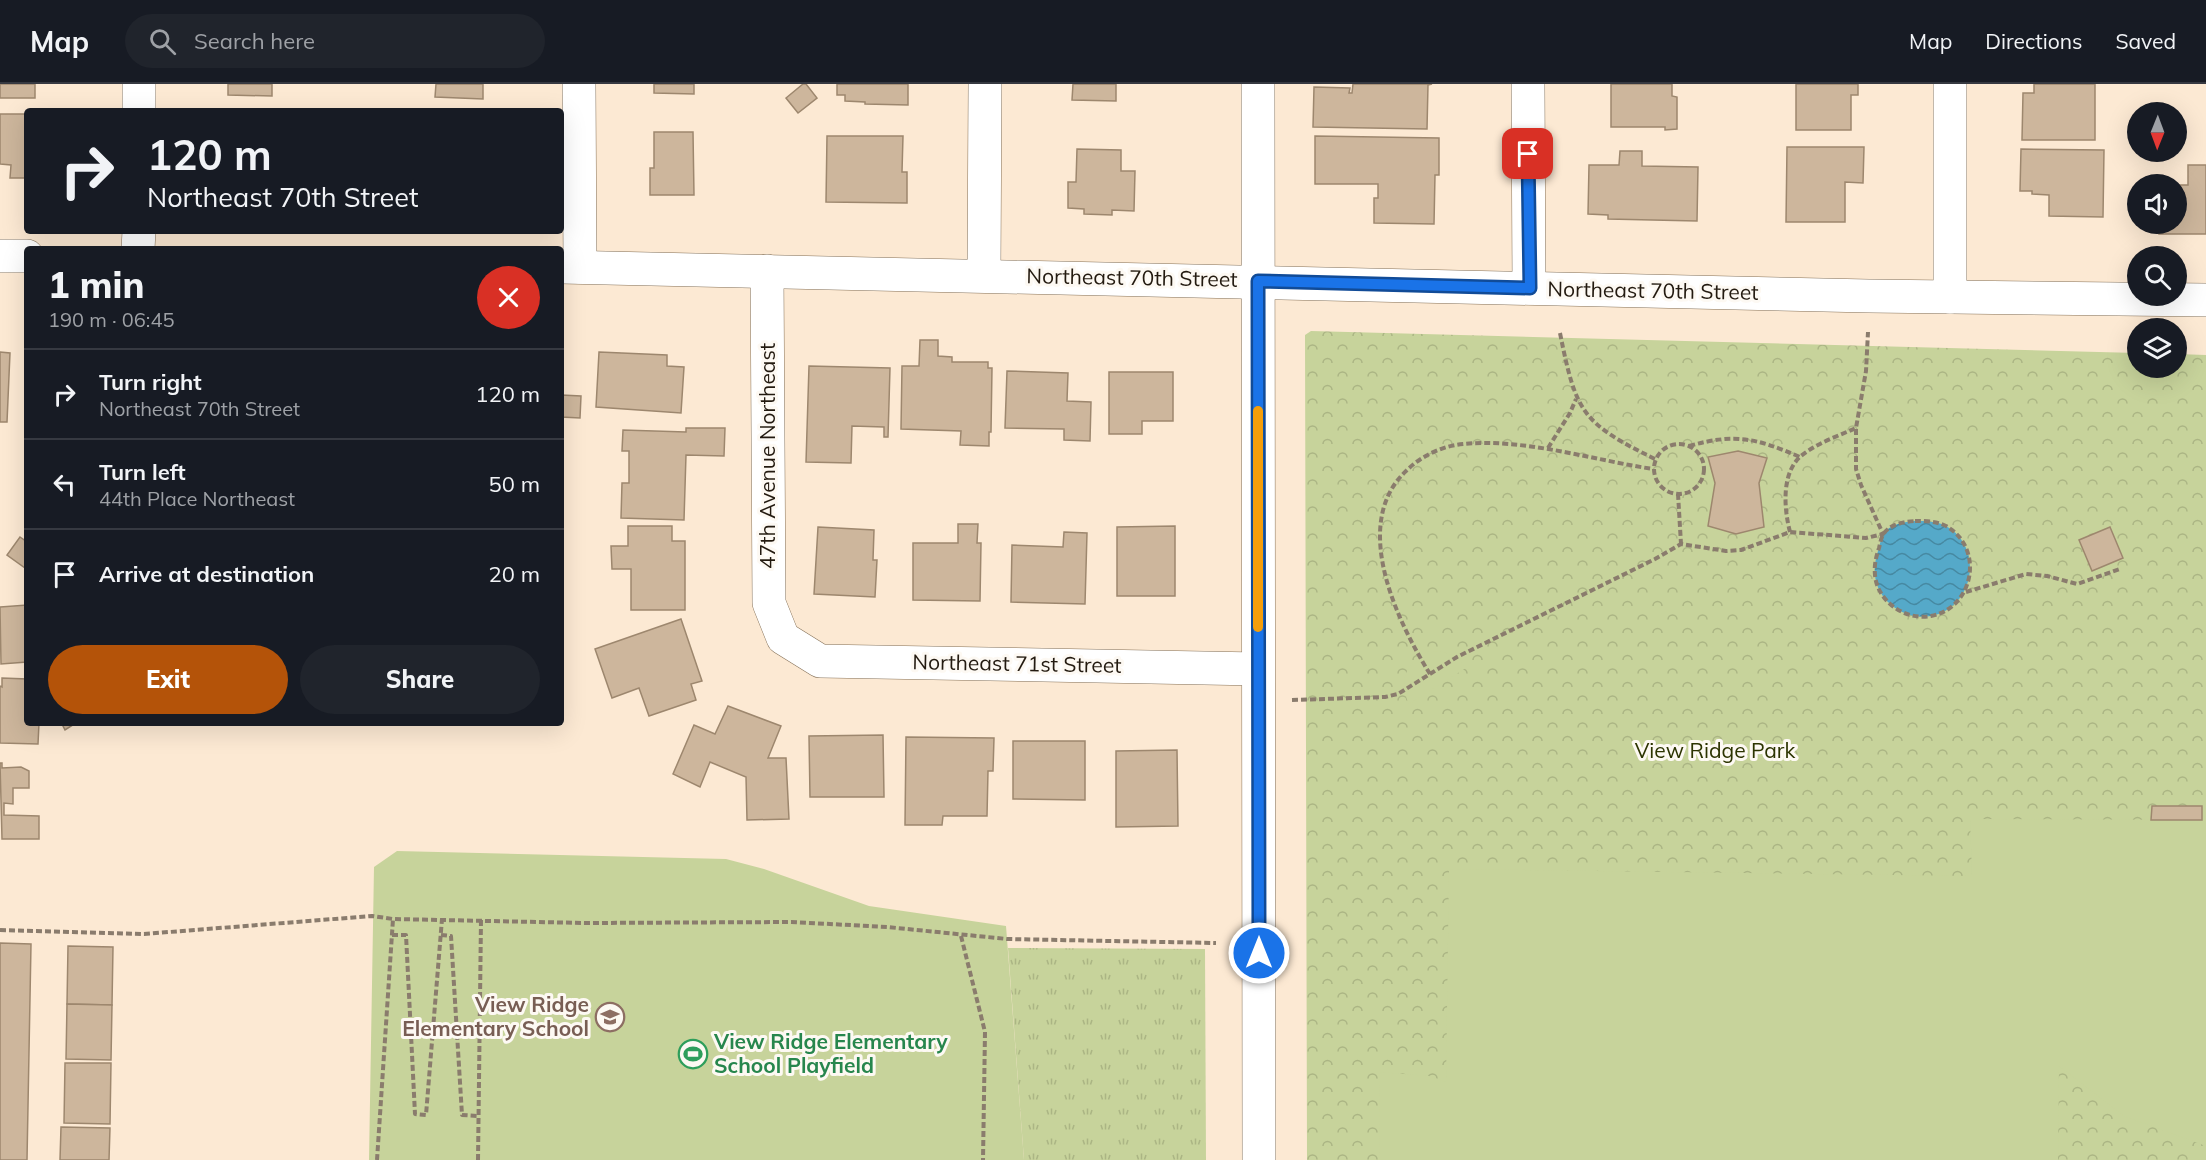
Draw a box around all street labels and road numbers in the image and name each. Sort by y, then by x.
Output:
street label: Northeast 70th Street [1026,262,1238,292]
street label: Northeast 70th Street [1547,275,1759,305]
street label: 47th Avenue Northeast [754,343,780,569]
street label: Northeast 71st Street [912,648,1122,678]

